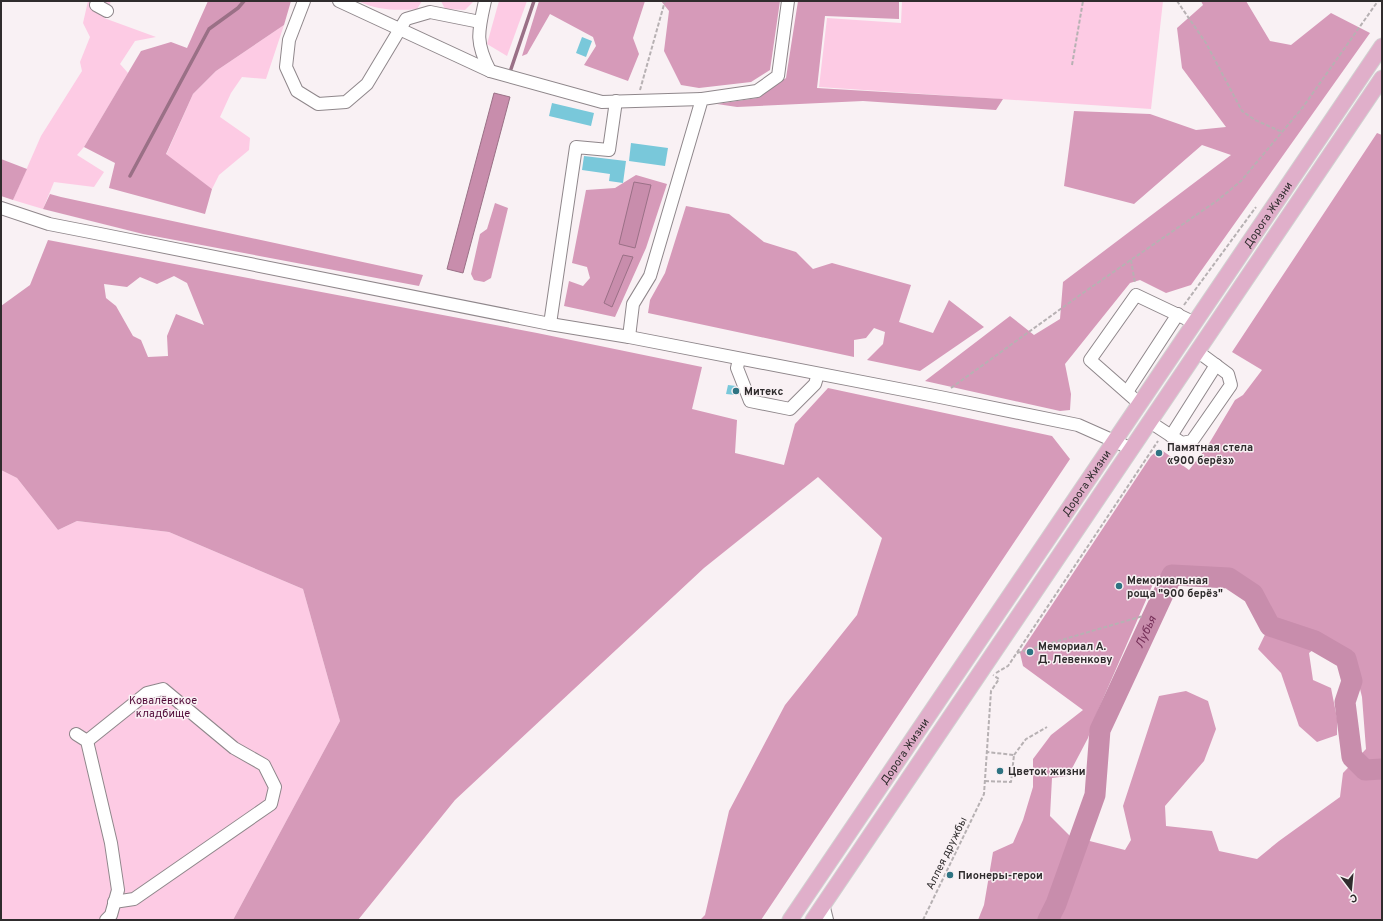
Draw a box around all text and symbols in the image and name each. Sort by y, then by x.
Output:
street label: Дорога Жизни [1241,179,1296,251]
place label: Митекс [744,385,783,399]
marker: Митекс [731,386,741,396]
place label: Памятная стела «900 берёз» [1167,441,1253,468]
street label: Дорога Жизни [1060,448,1114,519]
marker: Памятная стела «900 берёз» [1154,448,1164,458]
place label: Мемориальная роща "900 берёз" [1127,574,1223,601]
marker: Мемориальная роща "900 берёз" [1114,581,1124,591]
water label: Лубья [1132,613,1161,651]
place label: Мемориал А. Д. Левенкову [1038,640,1113,667]
marker: Мемориал А. Д. Левенкову [1025,647,1035,657]
park label: Ковалёвское кладбище [129,694,197,721]
street label: Дорога Жизни [878,716,933,788]
place label: Цветок жизни [1008,765,1086,779]
marker: Цветок жизни [995,766,1005,776]
street label: Аллея дружбы [923,815,971,892]
place label: Пионеры-герои [958,869,1043,883]
north arrow [1331,869,1371,909]
marker: Пионеры-герои [945,870,955,880]
text: С [1348,890,1359,905]

